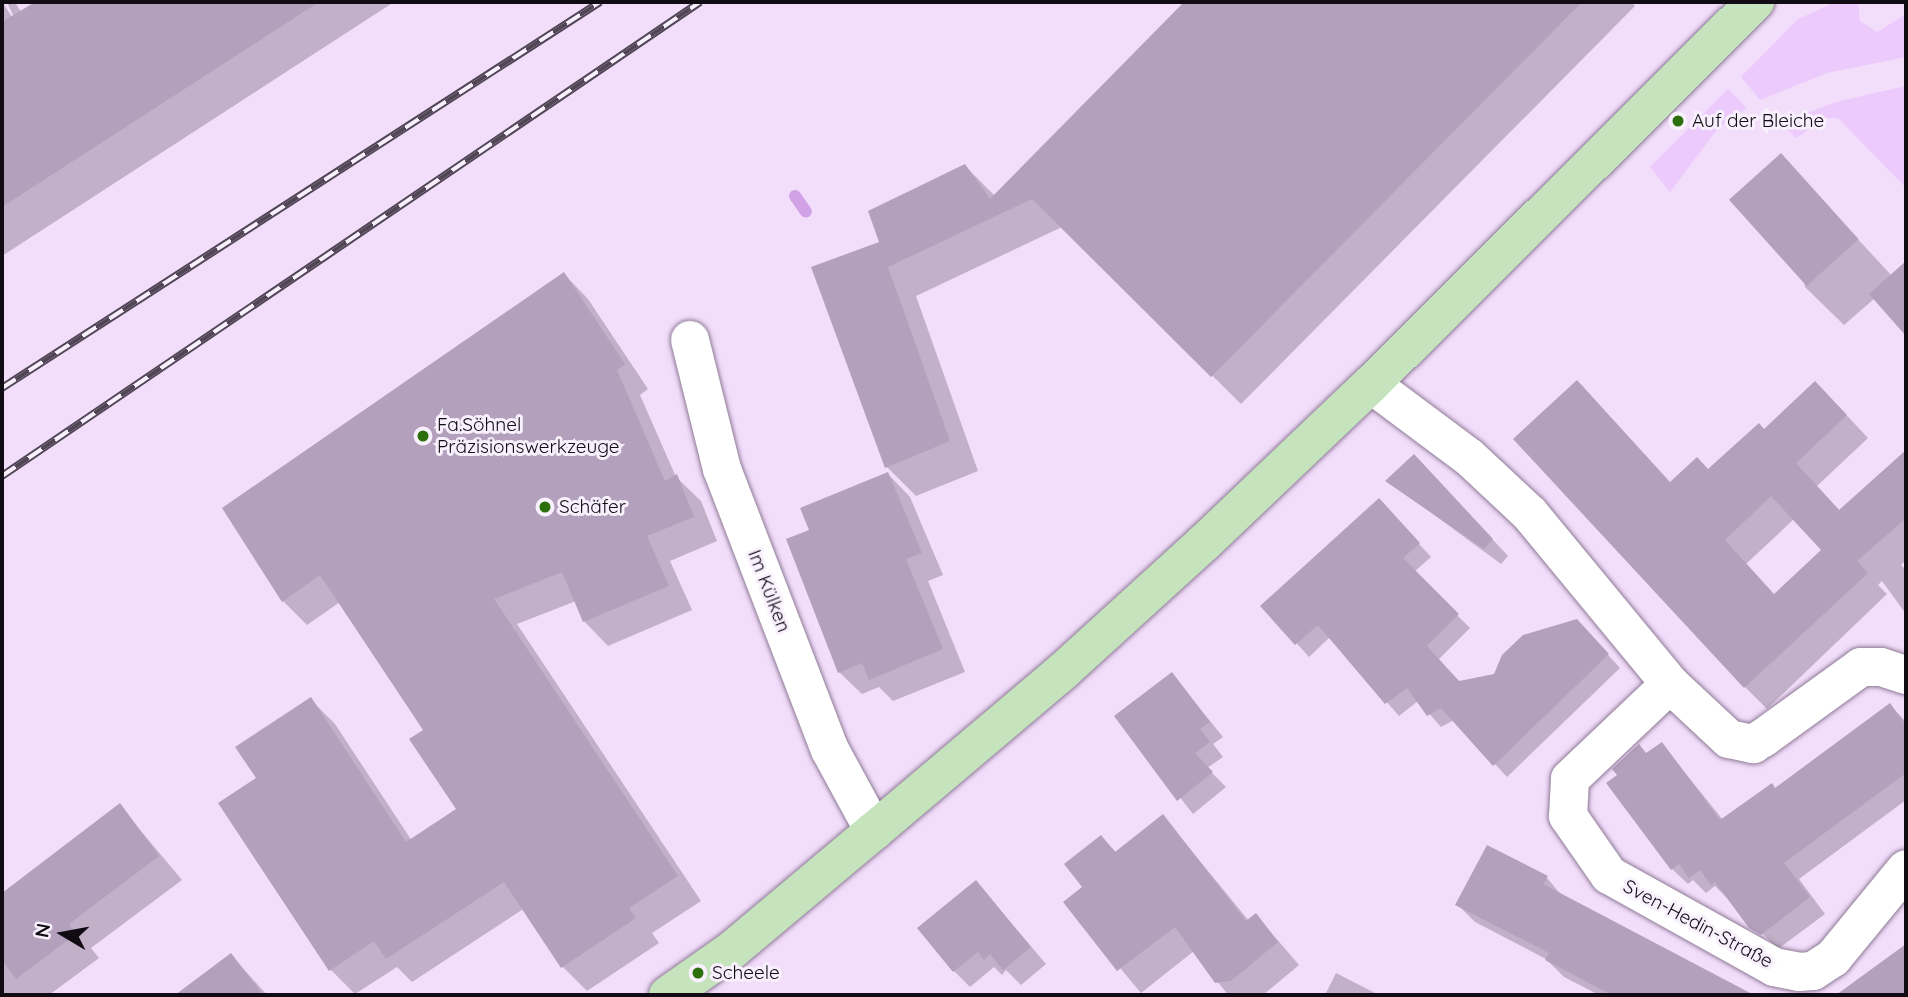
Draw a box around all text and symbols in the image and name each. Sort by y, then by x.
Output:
place label: Auf der Bleiche [1692,110,1824,132]
marker: Auf der Bleiche [1670,113,1686,129]
place label: Fa.Söhnel Präzisionswerkzeuge [437,414,619,458]
marker: Fa.Söhnel Präzisionswerkzeuge [415,428,431,444]
place label: Schäfer [559,496,626,518]
marker: Schäfer [537,499,553,515]
street label: Im Külken [743,547,795,635]
street label: Sven-Hedin-Straße [1619,875,1777,973]
north arrow [28,899,98,969]
text: N [29,921,55,939]
place label: Scheele [712,962,780,984]
marker: Scheele [690,965,706,981]

